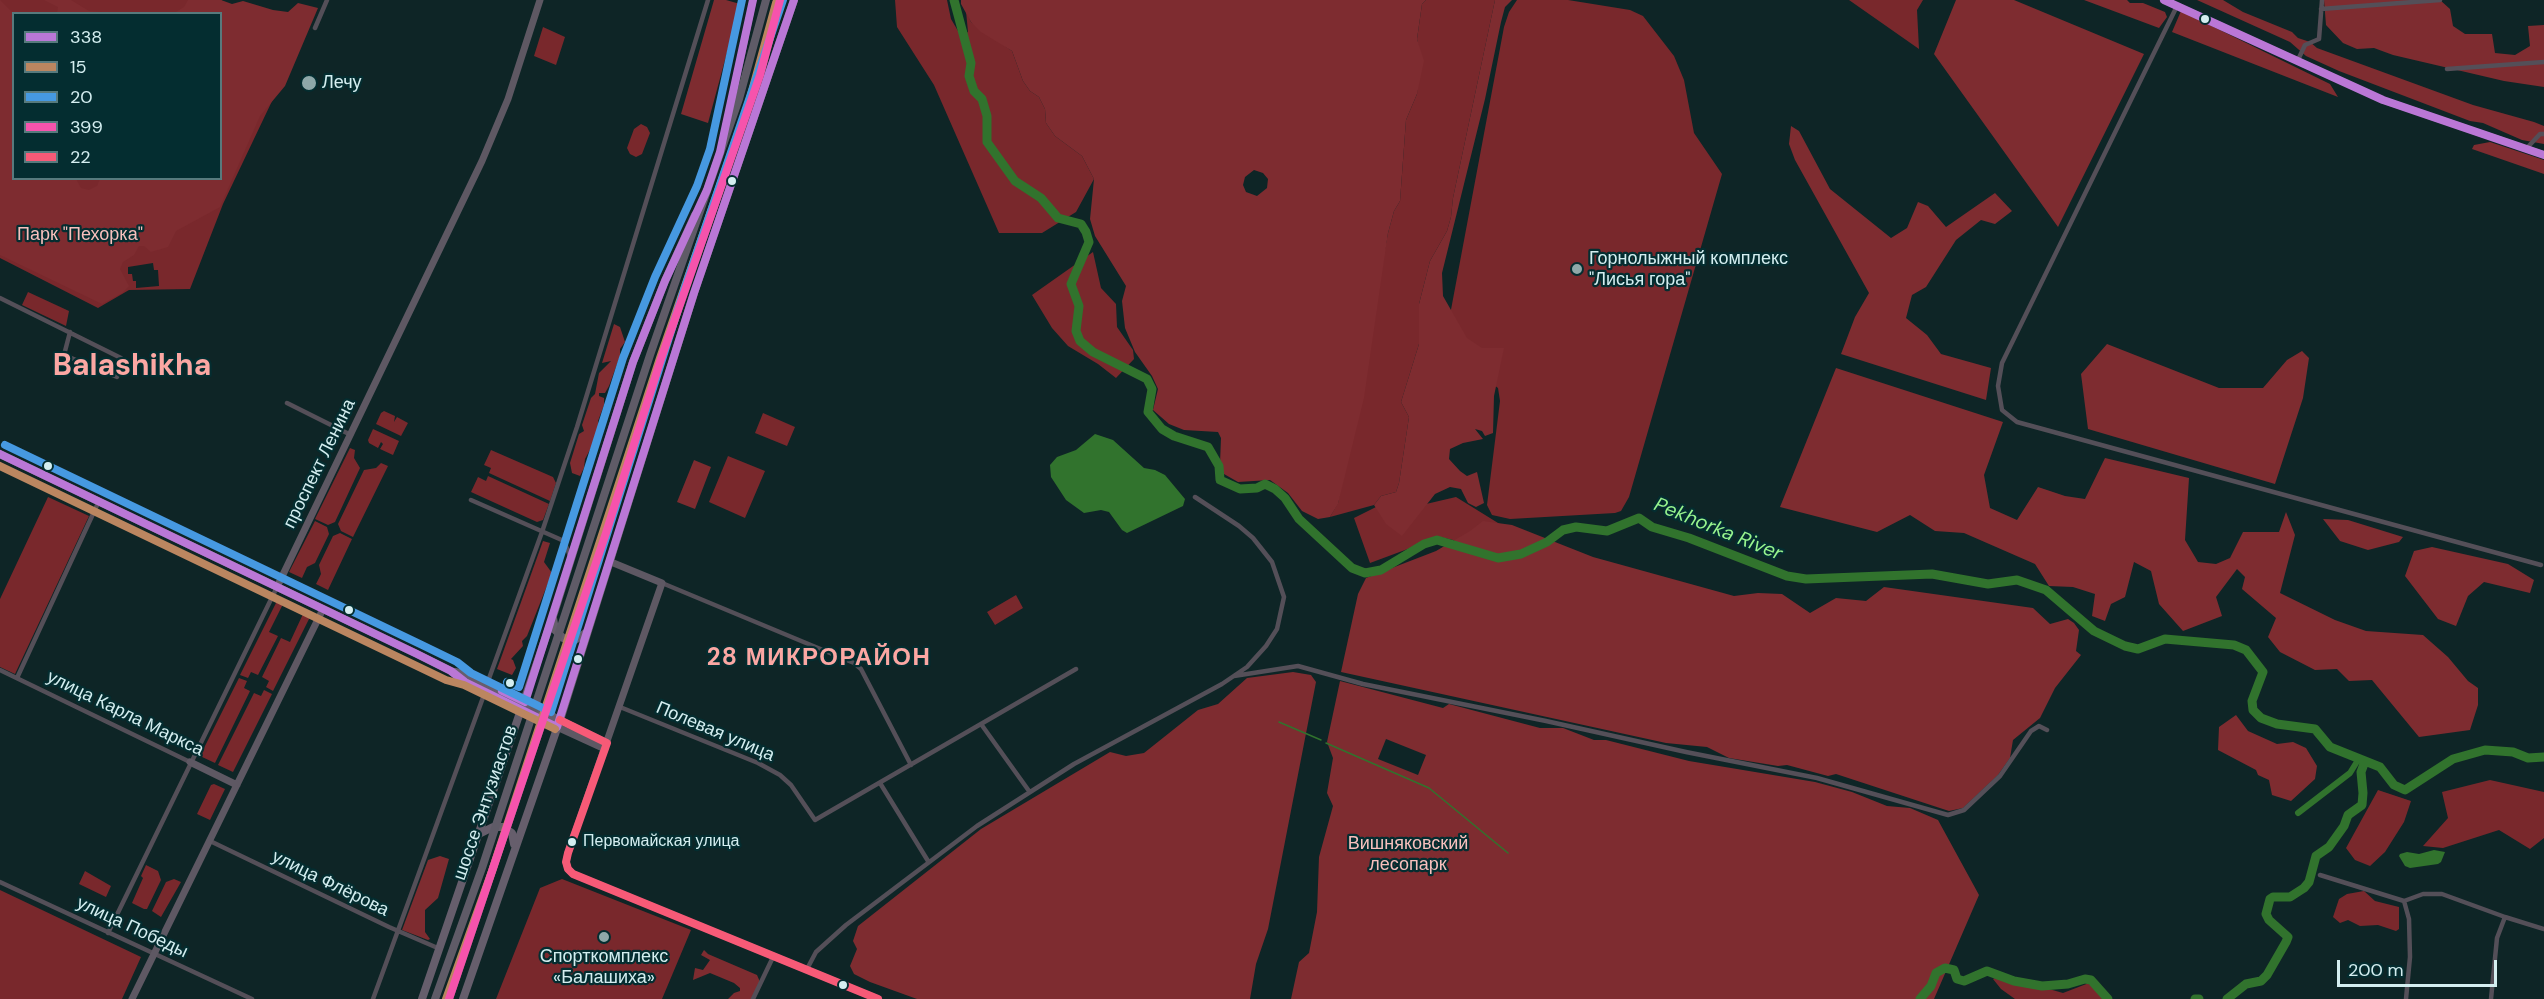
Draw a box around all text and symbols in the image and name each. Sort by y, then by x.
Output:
legend [12,12,222,180]
unlabelled marker [2199,13,2211,25]
text: 338 [70,25,102,49]
text: 15 [70,55,87,79]
place label: Лечу [322,72,362,94]
marker: Лечу [300,74,318,92]
text: 20 [70,85,93,109]
text: 399 [70,115,103,139]
text: 22 [70,145,91,169]
unlabelled marker [726,175,738,187]
park label: Парк "Пехорка" [17,224,143,246]
place label: Горнолыжный комплекс "Лисья гора" [1589,248,1788,290]
marker: Горнолыжный комплекс "Лисья гора" [1570,262,1584,276]
district label: Balashikha [53,349,211,385]
street label: проспект Ленина [279,396,361,532]
unlabelled marker [42,460,54,472]
water label: Pekhorka River [1650,493,1786,567]
unlabelled marker [343,604,355,616]
district label: 28 МИКРОРАЙОН [707,645,931,673]
unlabelled marker [572,653,584,665]
street label: улица Карла Маркса [43,667,207,761]
unlabelled marker [504,677,516,689]
street label: Полевая улица [653,697,777,767]
street label: шоссе Энтузиастов [449,723,523,883]
place label: Первомайская улица [583,832,740,852]
park label: Вишняковский лесопарк [1348,833,1468,876]
marker: Первомайская улица [566,836,578,848]
street label: улица Флёрова [268,846,392,922]
street label: улица Победы [73,893,191,963]
marker: Спорткомплекс «Балашиха» [597,930,611,944]
place label: Спорткомплекс «Балашиха» [540,946,668,988]
scale bar [2340,948,2500,986]
text: 200 m [2348,958,2404,982]
unlabelled marker [837,979,849,991]

